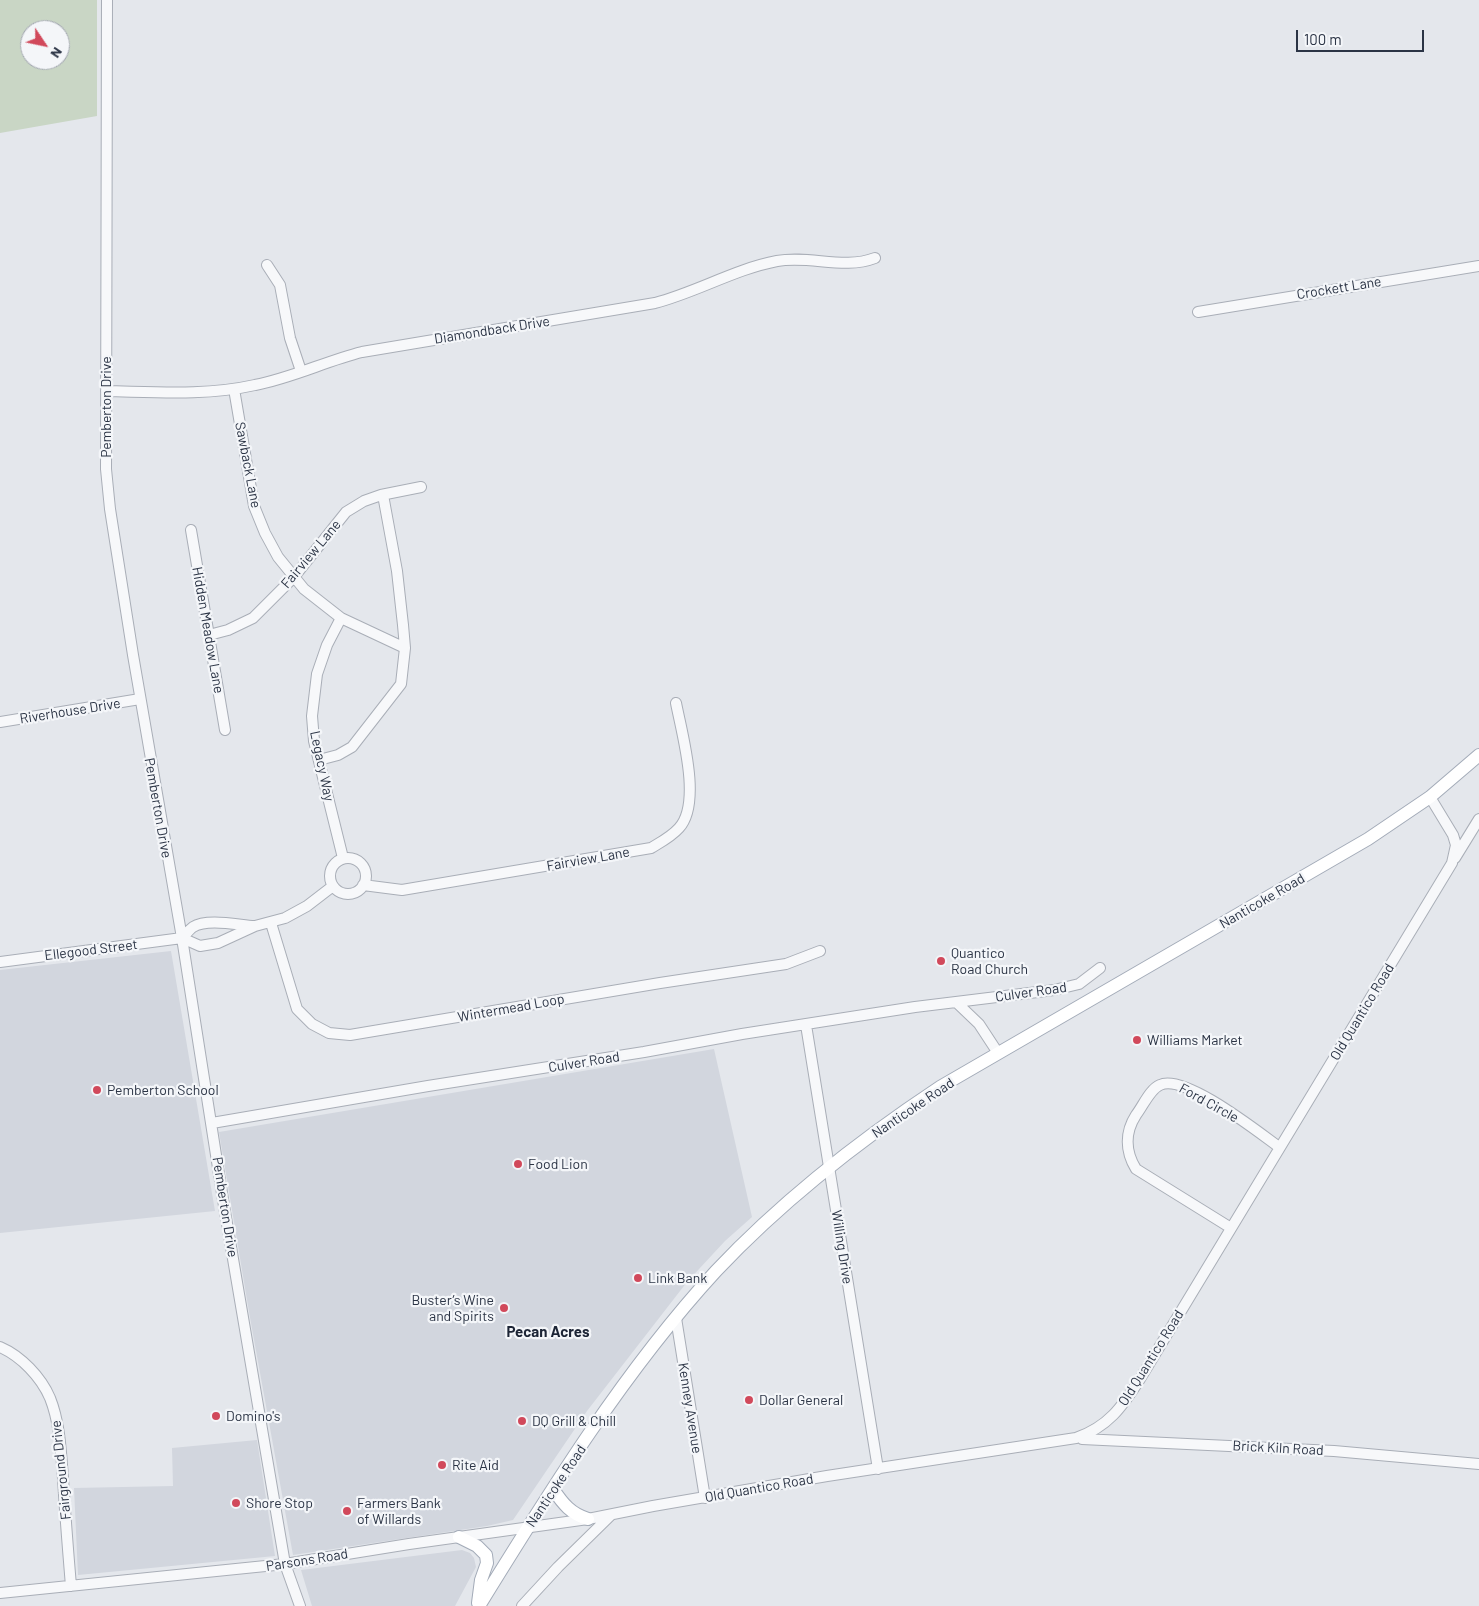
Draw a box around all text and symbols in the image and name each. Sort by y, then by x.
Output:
north arrow [20,20,70,70]
scale bar [1299,20,1426,52]
text: 100 m [1304,30,1342,48]
text: N [47,44,67,62]
street label: Crockett Lane [1295,273,1383,303]
street label: Diamondback Drive [433,313,551,347]
street label: Pemberton Drive [98,356,114,458]
street label: Sawback Lane [231,421,265,509]
street label: Fairview Lane [278,516,344,592]
street label: Hidden Meadow Lane [189,565,227,695]
street label: Riverhouse Drive [18,695,122,727]
street label: Legacy Way [306,729,338,803]
street label: Pemberton Drive [141,757,175,859]
street label: Fairview Lane [545,843,631,875]
street label: Nanticoke Road [1216,870,1308,932]
street label: Ellegood Street [43,936,139,964]
place label: Quantico Road Church [951,945,1028,978]
marker: Quantico Road Church [935,955,947,967]
street label: Old Quantico Road [1326,961,1398,1063]
street label: Culver Road [994,979,1068,1005]
street label: Wintermead Loop [456,990,566,1026]
place label: Williams Market [1147,1032,1243,1048]
marker: Williams Market [1131,1034,1143,1046]
street label: Culver Road [547,1048,621,1076]
street label: Nanticoke Road [869,1074,957,1142]
street label: Ford Circle [1176,1080,1242,1126]
place label: Pemberton School [107,1082,219,1098]
marker: Pemberton School [91,1084,103,1096]
street label: Pemberton Drive [209,1156,241,1258]
place label: Food Lion [528,1156,588,1172]
marker: Food Lion [512,1158,524,1170]
street label: Willing Drive [828,1209,856,1285]
place label: Link Bank [648,1270,707,1286]
marker: Link Bank [632,1272,644,1284]
place label: Buster’s Wine and Spirits [411,1292,494,1324]
marker: Buster’s Wine and Spirits [498,1302,510,1314]
street label: Old Quantico Road [1115,1307,1187,1409]
district label: Pecan Acres [507,1323,589,1341]
street label: Kenney Avenue [675,1361,705,1455]
place label: Dollar General [759,1392,843,1408]
marker: Dollar General [743,1394,755,1406]
place label: Domino's [226,1408,281,1424]
marker: Domino's [210,1410,222,1422]
place label: DQ Grill & Chill [532,1413,616,1429]
marker: DQ Grill & Chill [516,1415,528,1427]
street label: Fairground Drive [47,1419,75,1521]
street label: Brick Kiln Road [1232,1437,1324,1459]
street label: Nanticoke Road [522,1442,590,1530]
place label: Rite Aid [452,1457,499,1473]
marker: Rite Aid [436,1459,448,1471]
street label: Old Quantico Road [703,1470,815,1506]
place label: Shore Stop [246,1495,313,1511]
place label: Farmers Bank of Willards [357,1495,441,1528]
marker: Shore Stop [230,1497,242,1509]
marker: Farmers Bank of Willards [341,1505,353,1517]
street label: Parsons Road [265,1545,349,1575]

